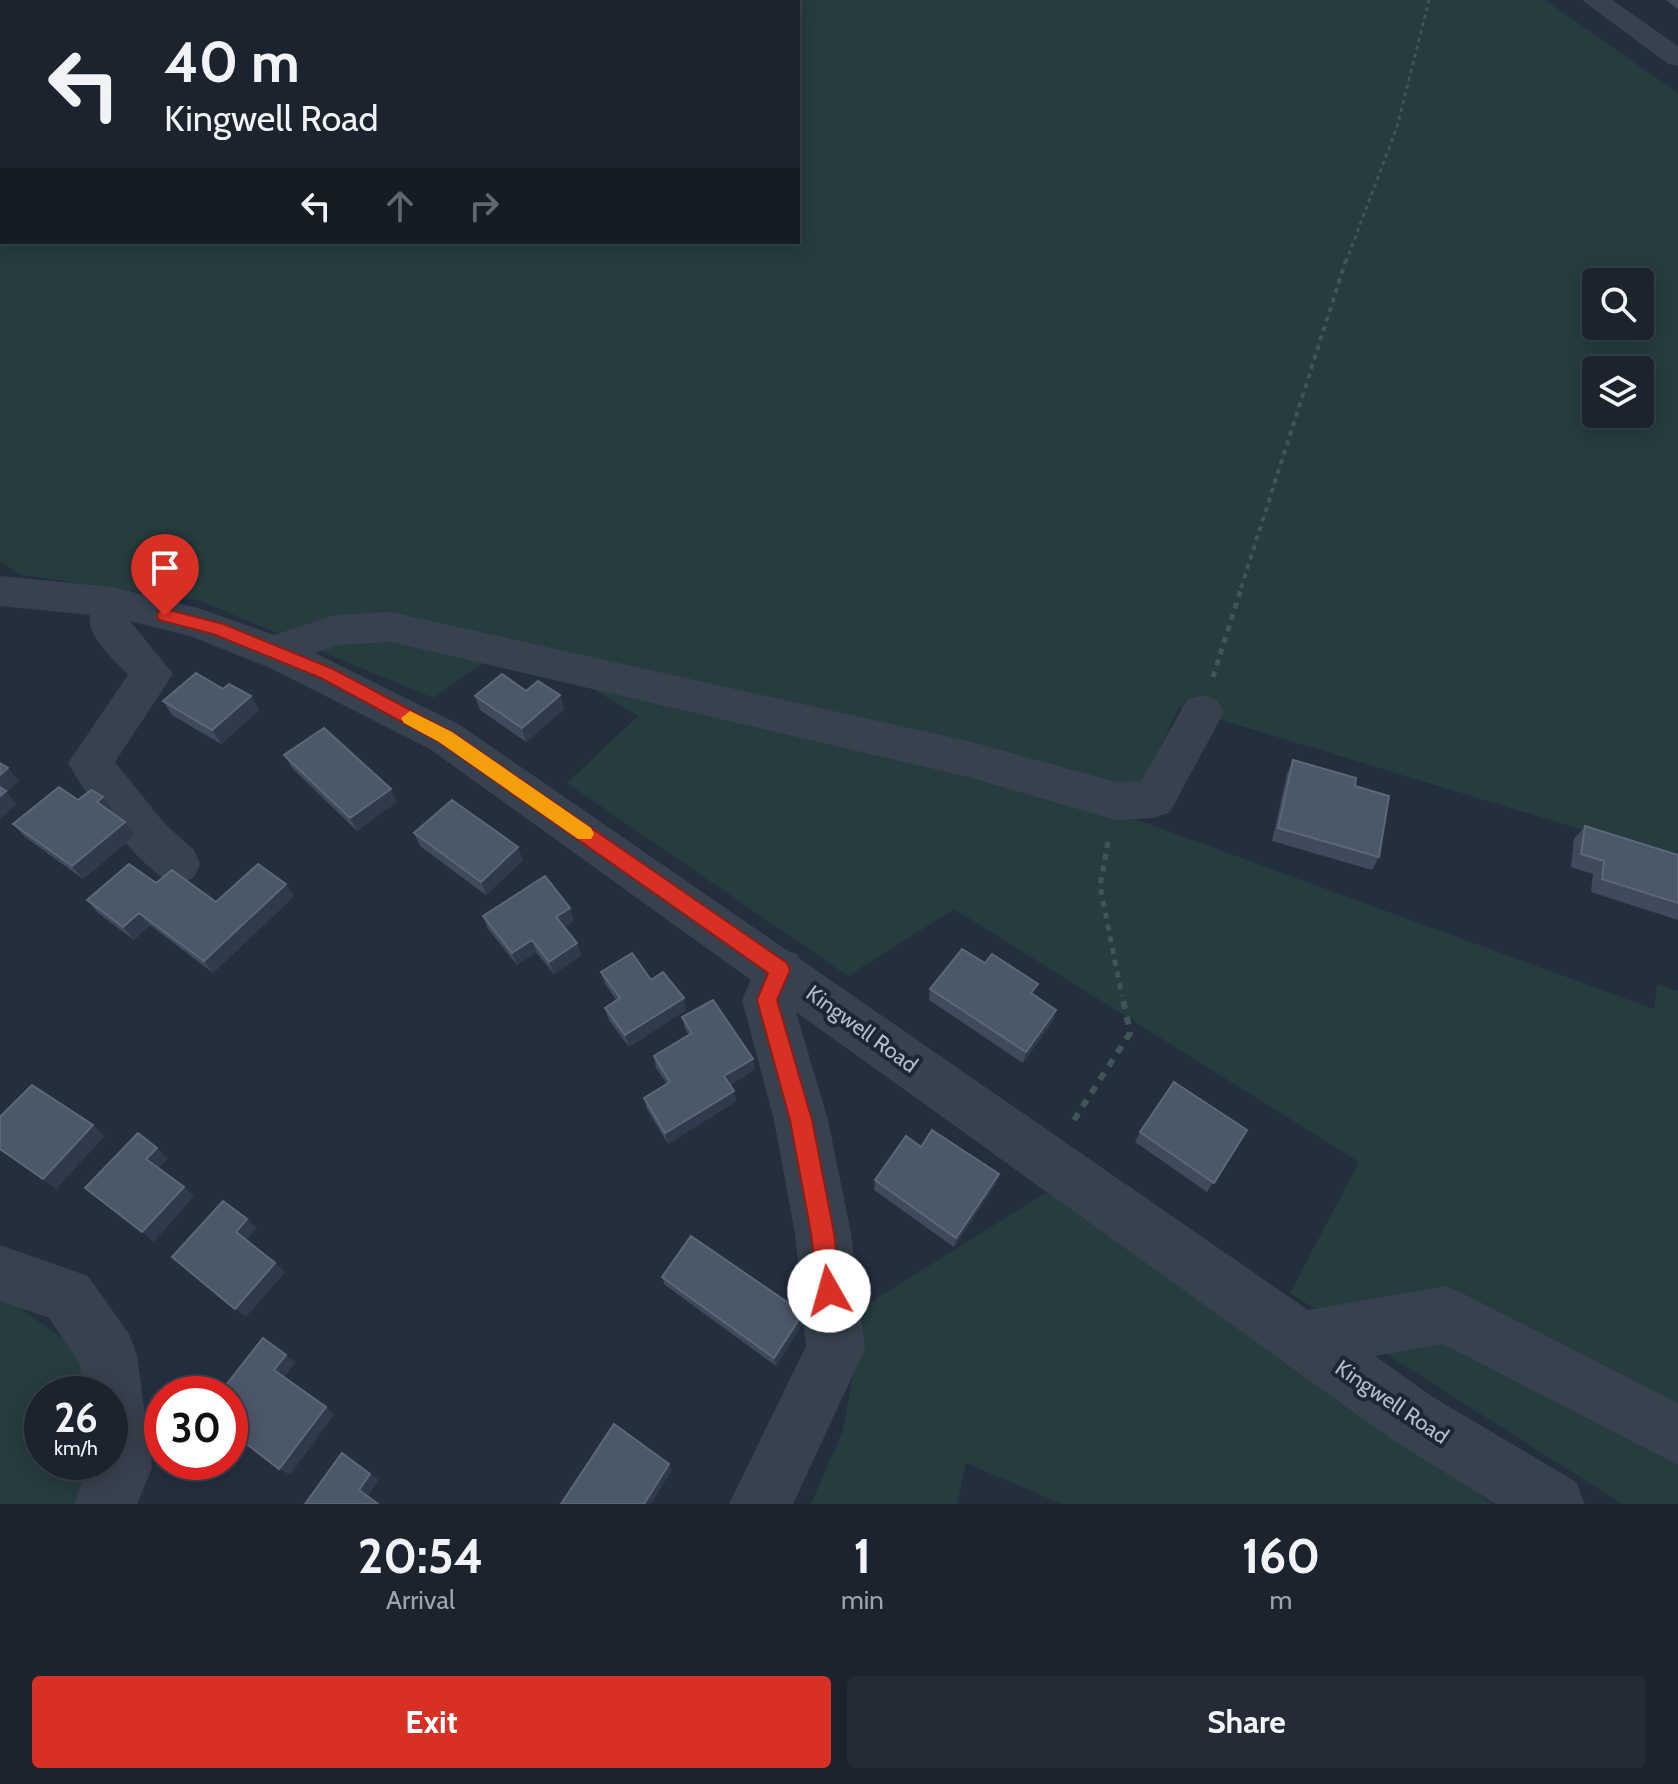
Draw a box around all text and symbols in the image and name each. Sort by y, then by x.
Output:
text: 40 m [164,28,300,96]
icon: left [32,32,136,136]
text: Kingwell Road [164,96,378,140]
icon: left [294,184,338,228]
icon: ahead [378,184,422,228]
icon: right [462,184,506,228]
map controls [1582,268,1654,428]
button: search [1582,268,1654,340]
button: layers [1582,356,1654,428]
pin [131,534,199,616]
icon: arrive [143,546,187,590]
street label: Kingwell Road [801,980,923,1078]
position arrow [787,1249,871,1333]
street label: Kingwell Road [1330,1354,1454,1450]
speed limit sign: 30 [144,1376,248,1480]
text: 26 [54,1393,98,1442]
text: km/h [54,1436,98,1460]
text: 20:54 [358,1527,483,1585]
text: 1 [854,1527,871,1585]
text: 160 [1242,1527,1320,1585]
text: Arrival [386,1584,455,1616]
text: min [841,1584,884,1616]
text: m [1270,1584,1292,1616]
button: Exit [32,1676,831,1768]
button: Share [847,1676,1646,1768]

